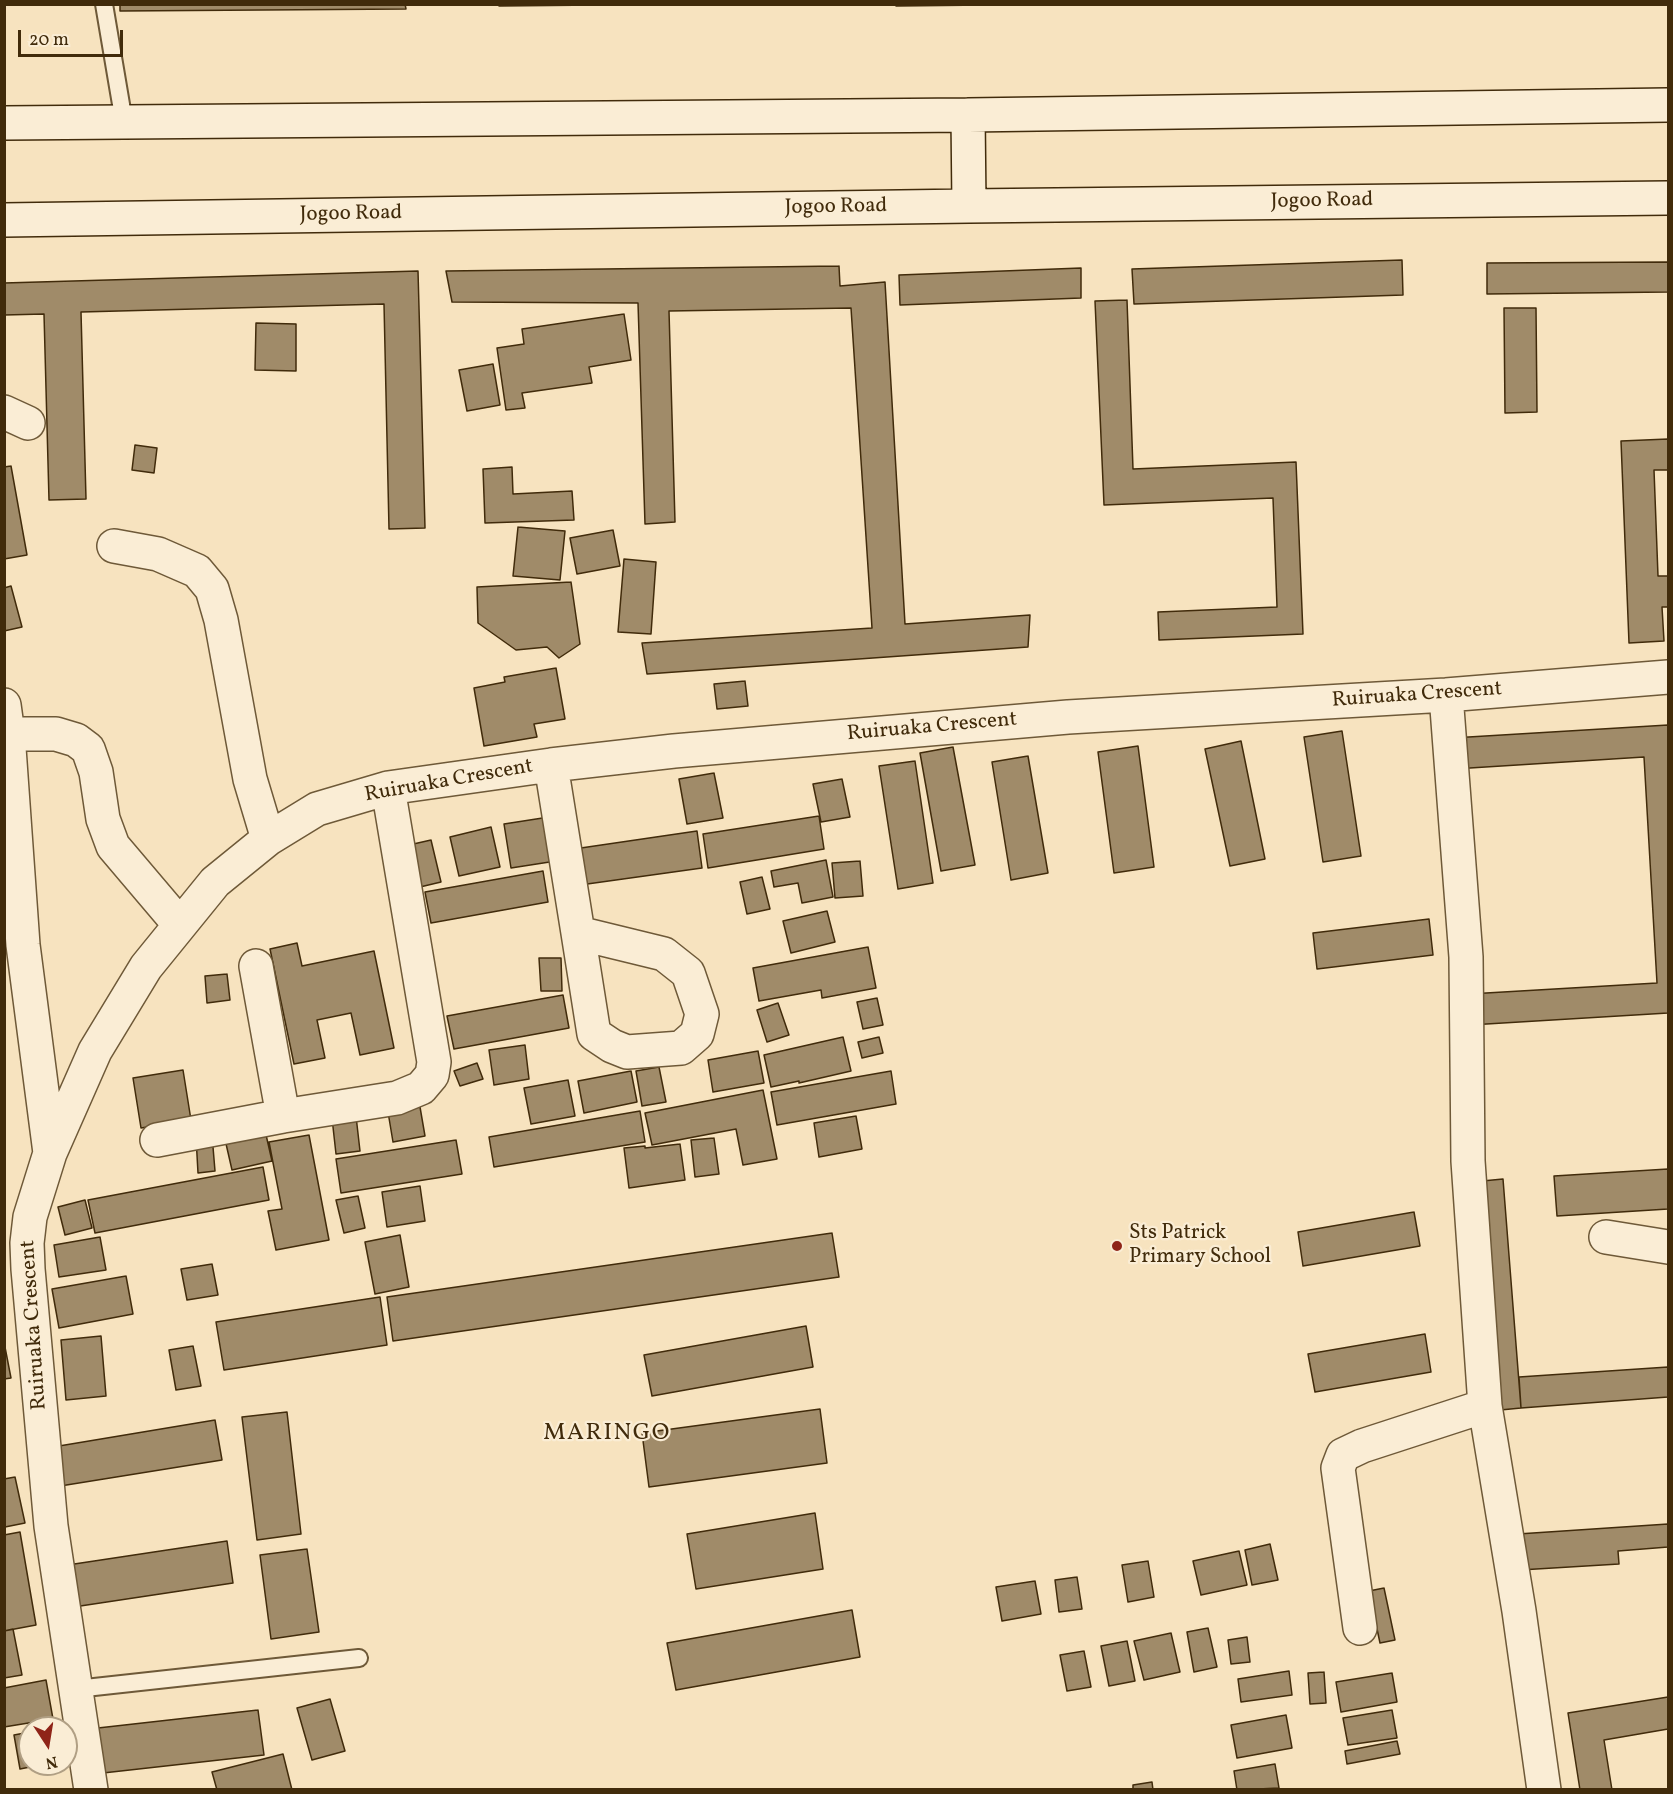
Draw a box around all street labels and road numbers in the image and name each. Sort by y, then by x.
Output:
street label: Jogoo Road [1270,189,1374,215]
street label: Jogoo Road [784,195,888,221]
street label: Jogoo Road [299,202,403,228]
street label: Ruiruaka Crescent [1331,677,1503,715]
street label: Ruiruaka Crescent [846,708,1018,748]
street label: Ruiruaka Crescent [363,755,535,809]
street label: Ruiruaka Crescent [16,1239,54,1411]

